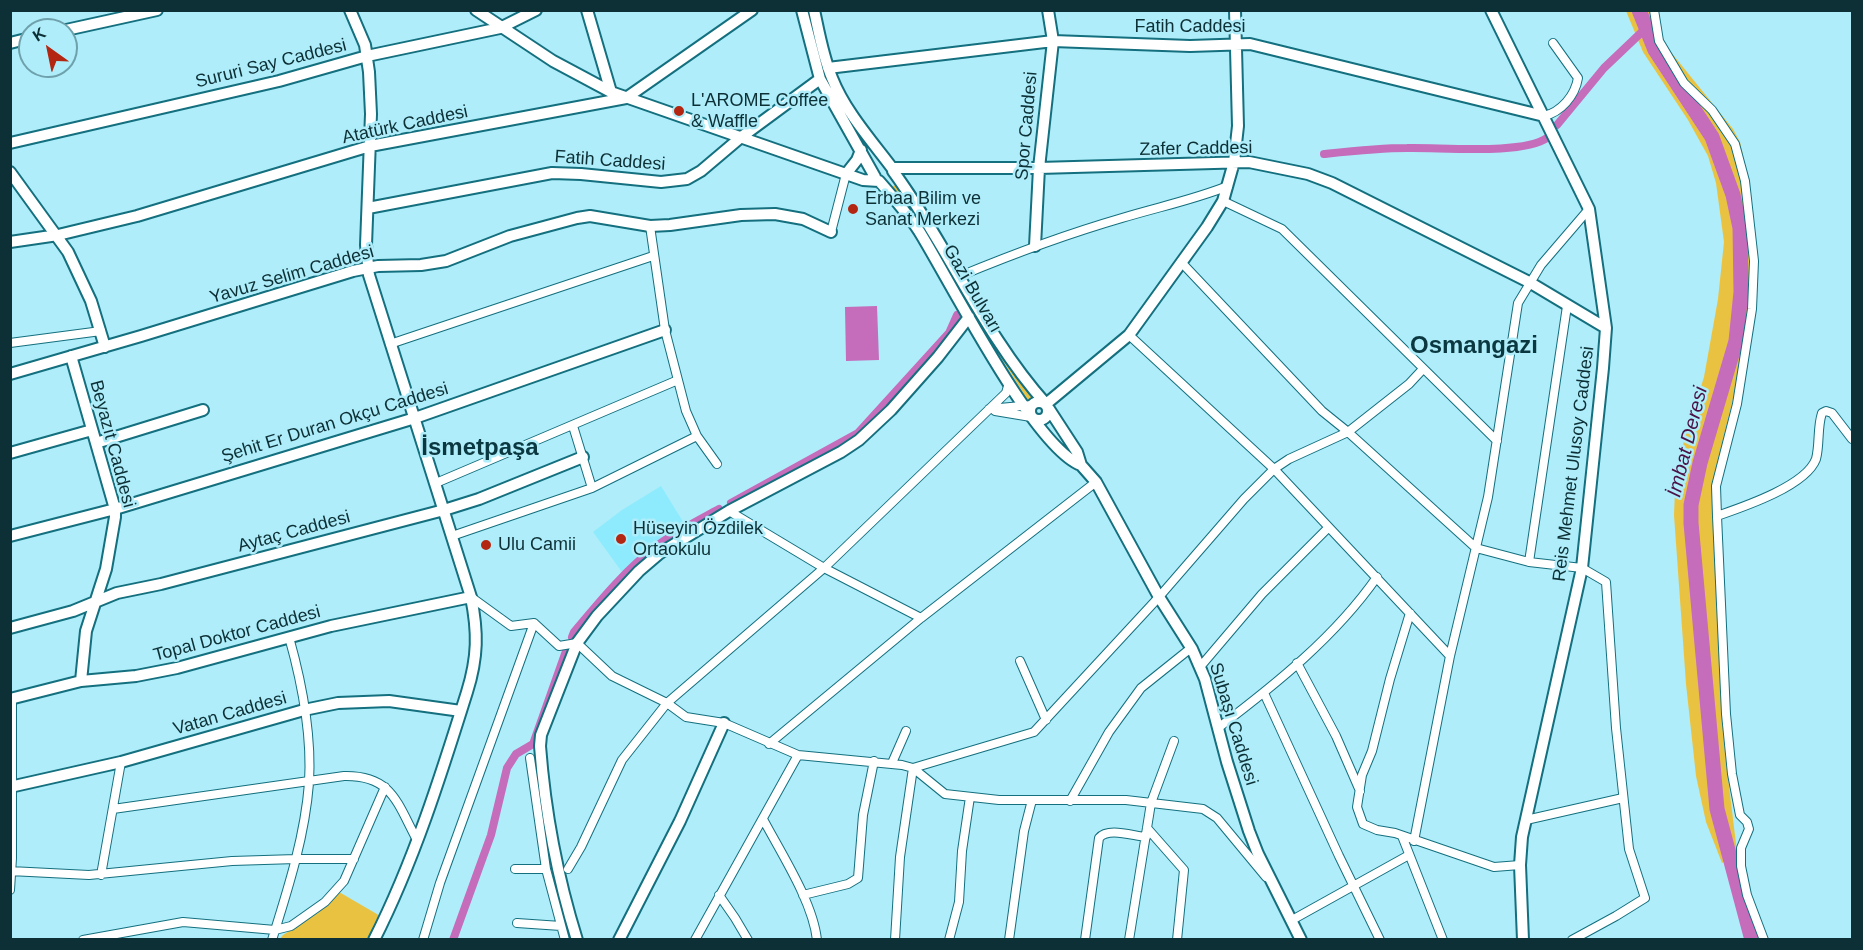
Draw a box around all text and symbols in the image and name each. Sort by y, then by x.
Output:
street label: Fatih Caddesi [1134,16,1246,38]
north arrow [18,18,78,78]
text: K [30,24,48,44]
street label: Sururi Say Caddesi [193,35,349,93]
street label: Spor Caddesi [1011,71,1043,181]
place label: L'AROME Coffee & Waffle [691,90,828,132]
street label: Atatürk Caddesi [340,101,470,149]
marker: L'AROME Coffee & Waffle [672,104,686,118]
street label: Zafer Caddesi [1139,137,1253,161]
street label: Fatih Caddesi [554,146,666,176]
place label: Erbaa Bilim ve Sanat Merkezi [865,188,981,230]
marker: Erbaa Bilim ve Sanat Merkezi [846,202,860,216]
street label: Yavuz Selim Caddesi [207,241,377,309]
street label: Gazi Bulvarı [938,241,1006,337]
district label: Osmangazi [1410,332,1538,360]
street label: Reis Mehmet Ulusoy Caddesi [1549,345,1599,583]
street label: Beyazıt Caddesi [85,378,139,510]
street label: Şehit Er Duran Okçu Caddesi [219,378,451,468]
water label: İmbat Deresi [1663,384,1713,500]
district label: İsmetpaşa [421,434,539,462]
street label: Aytaç Caddesi [235,507,353,557]
place label: Hüseyin Özdilek Ortaokulu [633,518,763,560]
marker: Hüseyin Özdilek Ortaokulu [614,532,628,546]
place label: Ulu Camii [498,534,576,556]
marker: Ulu Camii [479,538,493,552]
street label: Topal Doktor Caddesi [151,601,323,667]
street label: Subaşı Caddesi [1204,660,1262,788]
street label: Vatan Caddesi [171,688,289,740]

